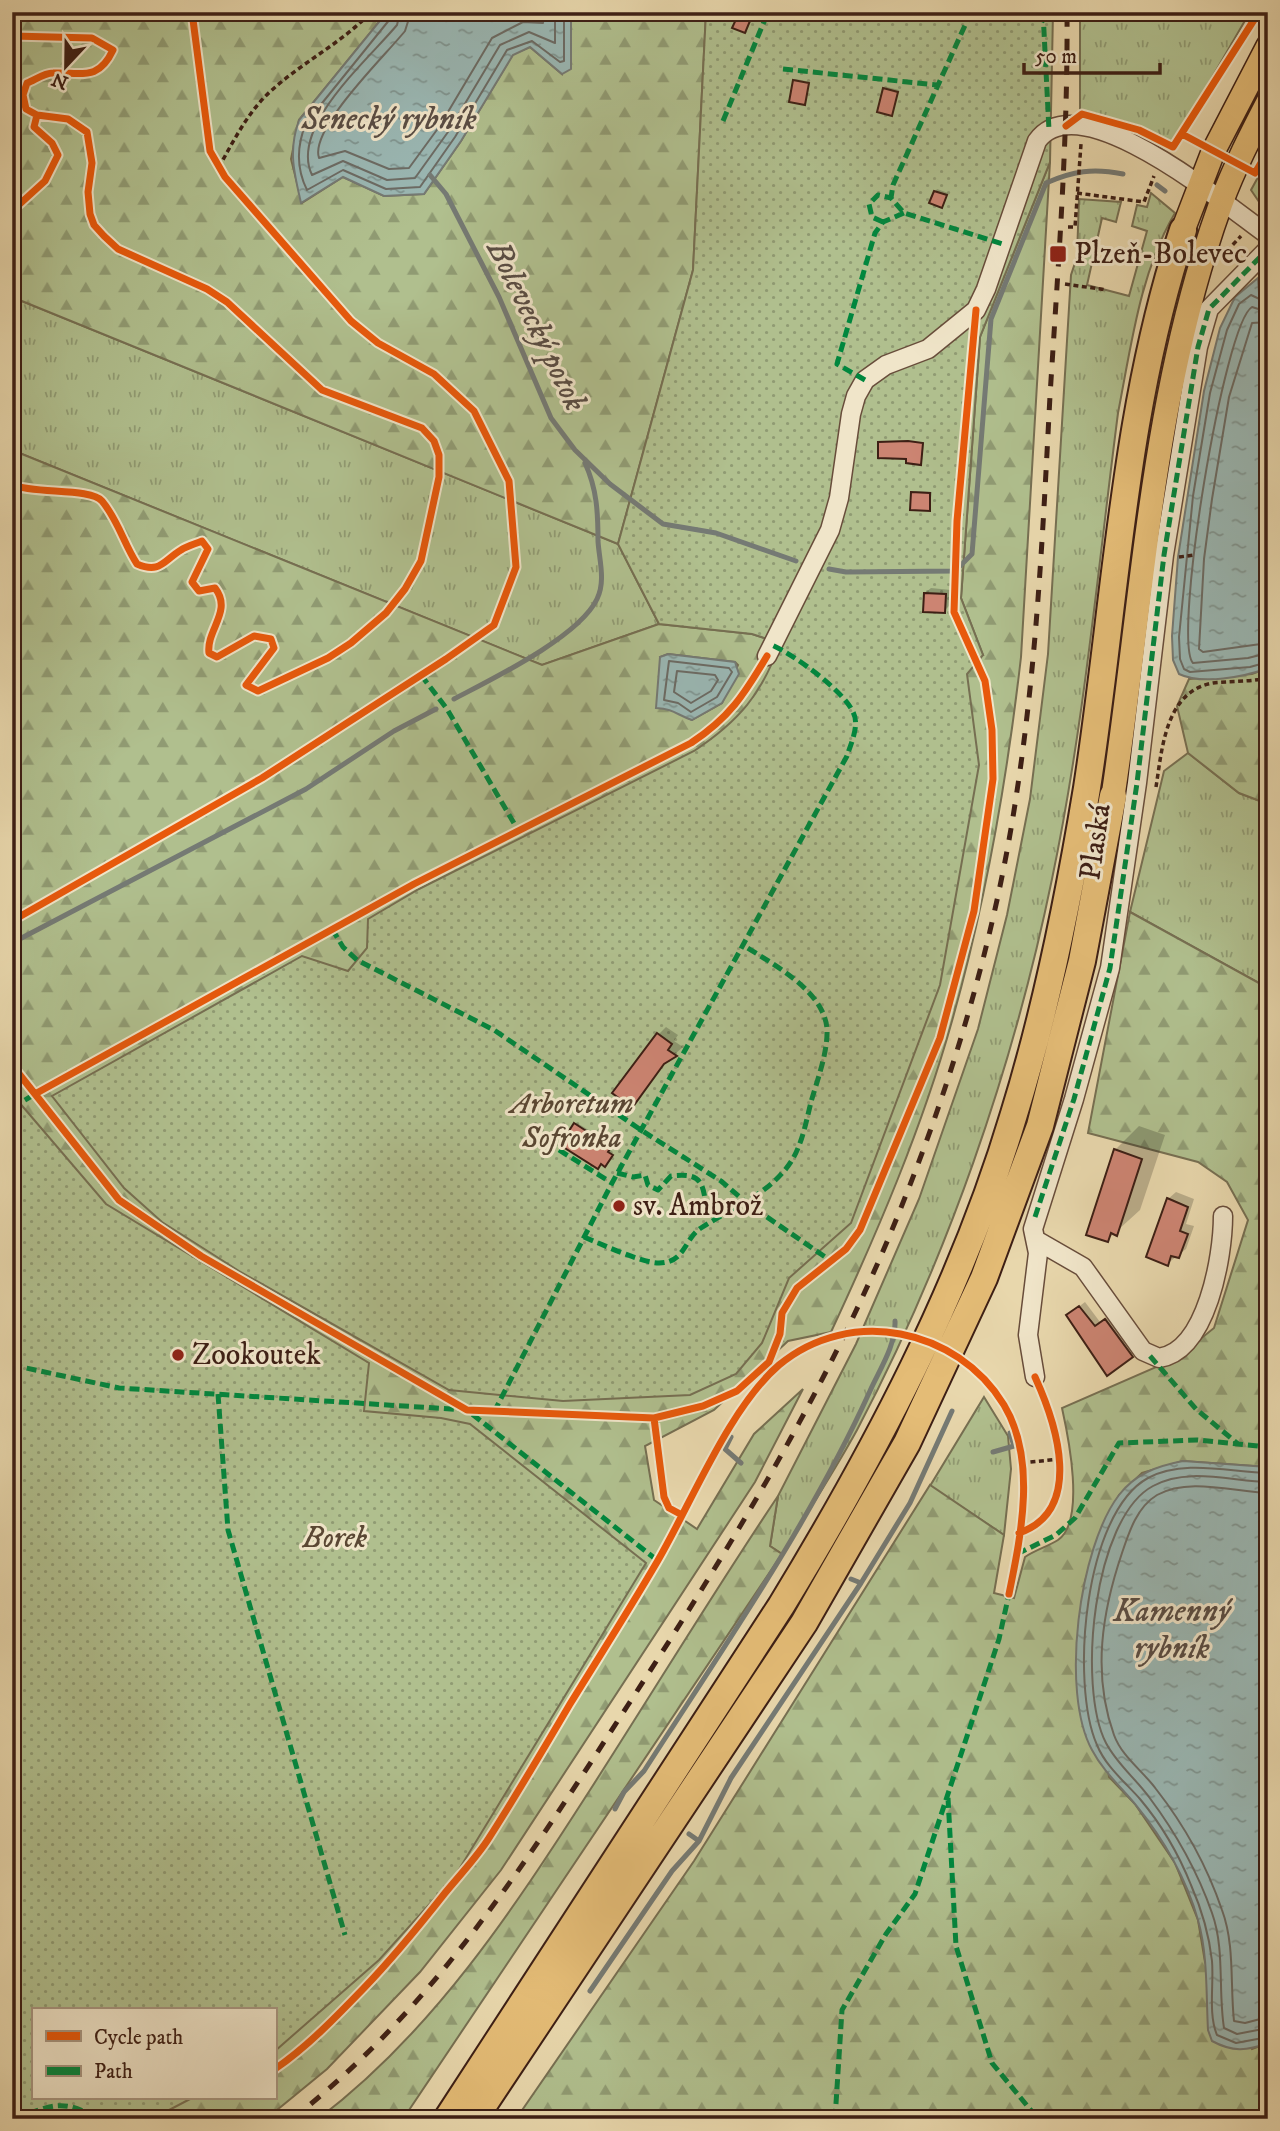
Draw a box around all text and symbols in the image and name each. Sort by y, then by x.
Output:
north arrow [32,32,102,102]
scale bar [1024,32,1161,76]
text: 50 m [1035,44,1077,70]
text: N [48,67,72,94]
water label: Senecký rybník [300,100,477,140]
water label: Bolevecký potok [477,233,595,419]
place label: Plzeň-Bolevec [1074,236,1247,273]
marker: Plzeň-Bolevec [1048,244,1068,264]
street label: Plaská [1072,801,1120,883]
park label: Arboretum Sofronka [507,1086,634,1157]
place label: sv. Ambrož [633,1188,763,1225]
marker: sv. Ambrož [611,1198,627,1214]
place label: Zookoutek [192,1337,321,1374]
marker: Zookoutek [170,1347,186,1363]
park label: Borek [302,1520,368,1557]
water label: Kamenný rybník [1113,1592,1234,1669]
legend [32,2008,276,2100]
text: Cycle path [94,2025,183,2051]
text: Path [94,2059,133,2085]

